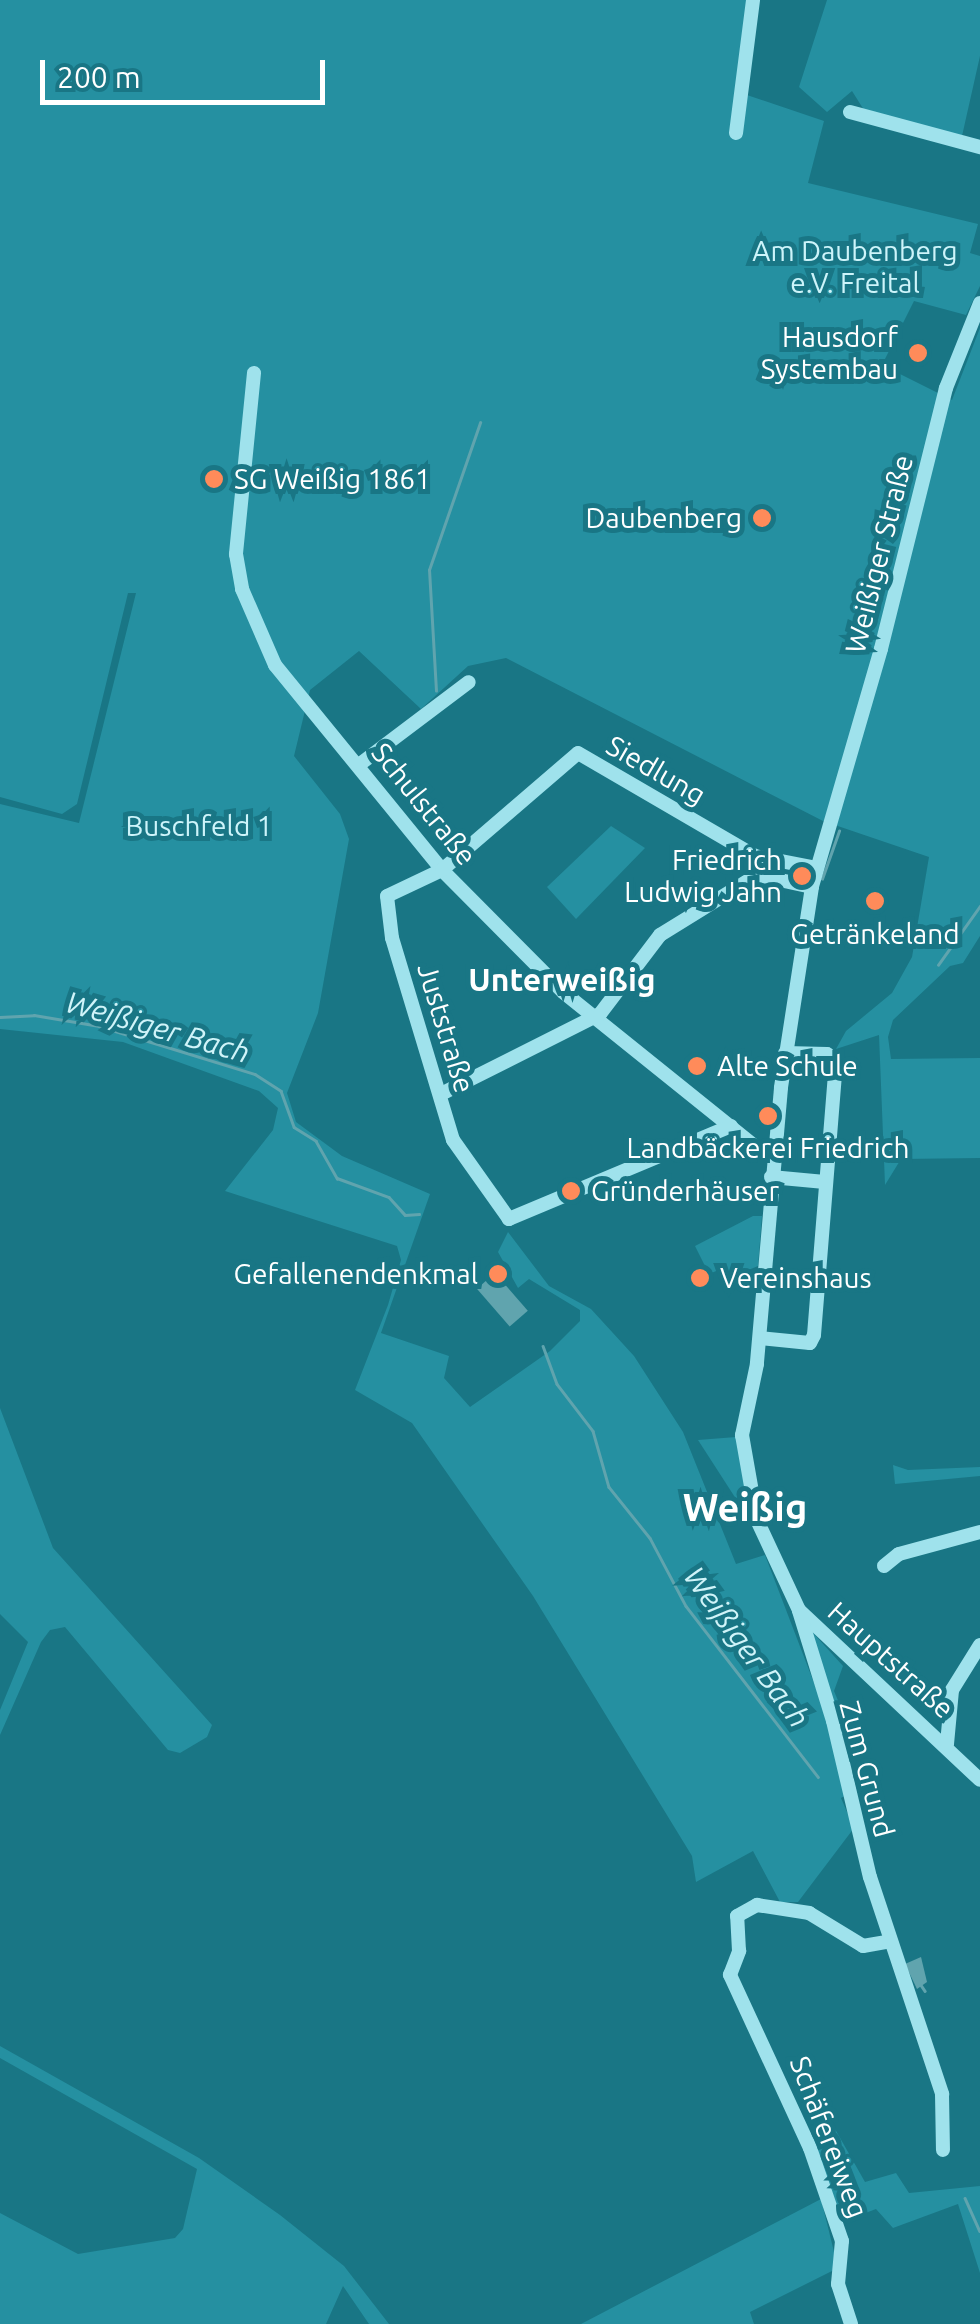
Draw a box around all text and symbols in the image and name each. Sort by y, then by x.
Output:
scale bar [45,40,330,102]
text: 200 m [57,60,141,94]
park label: Am Daubenberg e.V. Freital [752,234,958,300]
place label: Hausdorf Systembau [761,320,898,386]
marker: Hausdorf Systembau [907,342,929,364]
street label: Weißiger Straße [838,451,920,657]
place label: SG Weißig 1861 [234,462,431,496]
marker: SG Weißig 1861 [203,468,225,490]
place label: Daubenberg [586,501,742,535]
marker: Daubenberg [751,507,773,529]
street label: Siedlung [601,728,711,812]
street label: Schulstraße [365,736,483,872]
park label: Buschfeld 1 [126,809,272,843]
place label: Friedrich Ludwig Jahn [624,843,782,909]
marker: Friedrich Ludwig Jahn [791,865,813,887]
marker: Getränkeland [864,890,886,912]
place label: Getränkeland [790,917,960,951]
street label: Juststraße [410,959,482,1097]
district label: Unterweißig [468,960,656,998]
water label: Weißiger Bach [62,984,254,1070]
place label: Alte Schule [717,1049,858,1083]
marker: Alte Schule [686,1055,708,1077]
marker: Landbäckerei Friedrich [757,1105,779,1127]
place label: Landbäckerei Friedrich [626,1131,910,1165]
place label: Gründerhäuser [591,1174,779,1208]
marker: Gründerhäuser [560,1180,582,1202]
place label: Gefallenendenkmal [234,1257,478,1291]
place label: Vereinshaus [720,1261,872,1295]
marker: Gefallenendenkmal [487,1263,509,1285]
marker: Vereinshaus [689,1267,711,1289]
district label: Weißig [683,1485,807,1531]
water label: Weißiger Bach [677,1560,817,1734]
street label: Hauptstraße [821,1595,961,1725]
street label: Zum Grund [833,1697,901,1841]
street label: Schäfereiweg [783,2052,875,2222]

